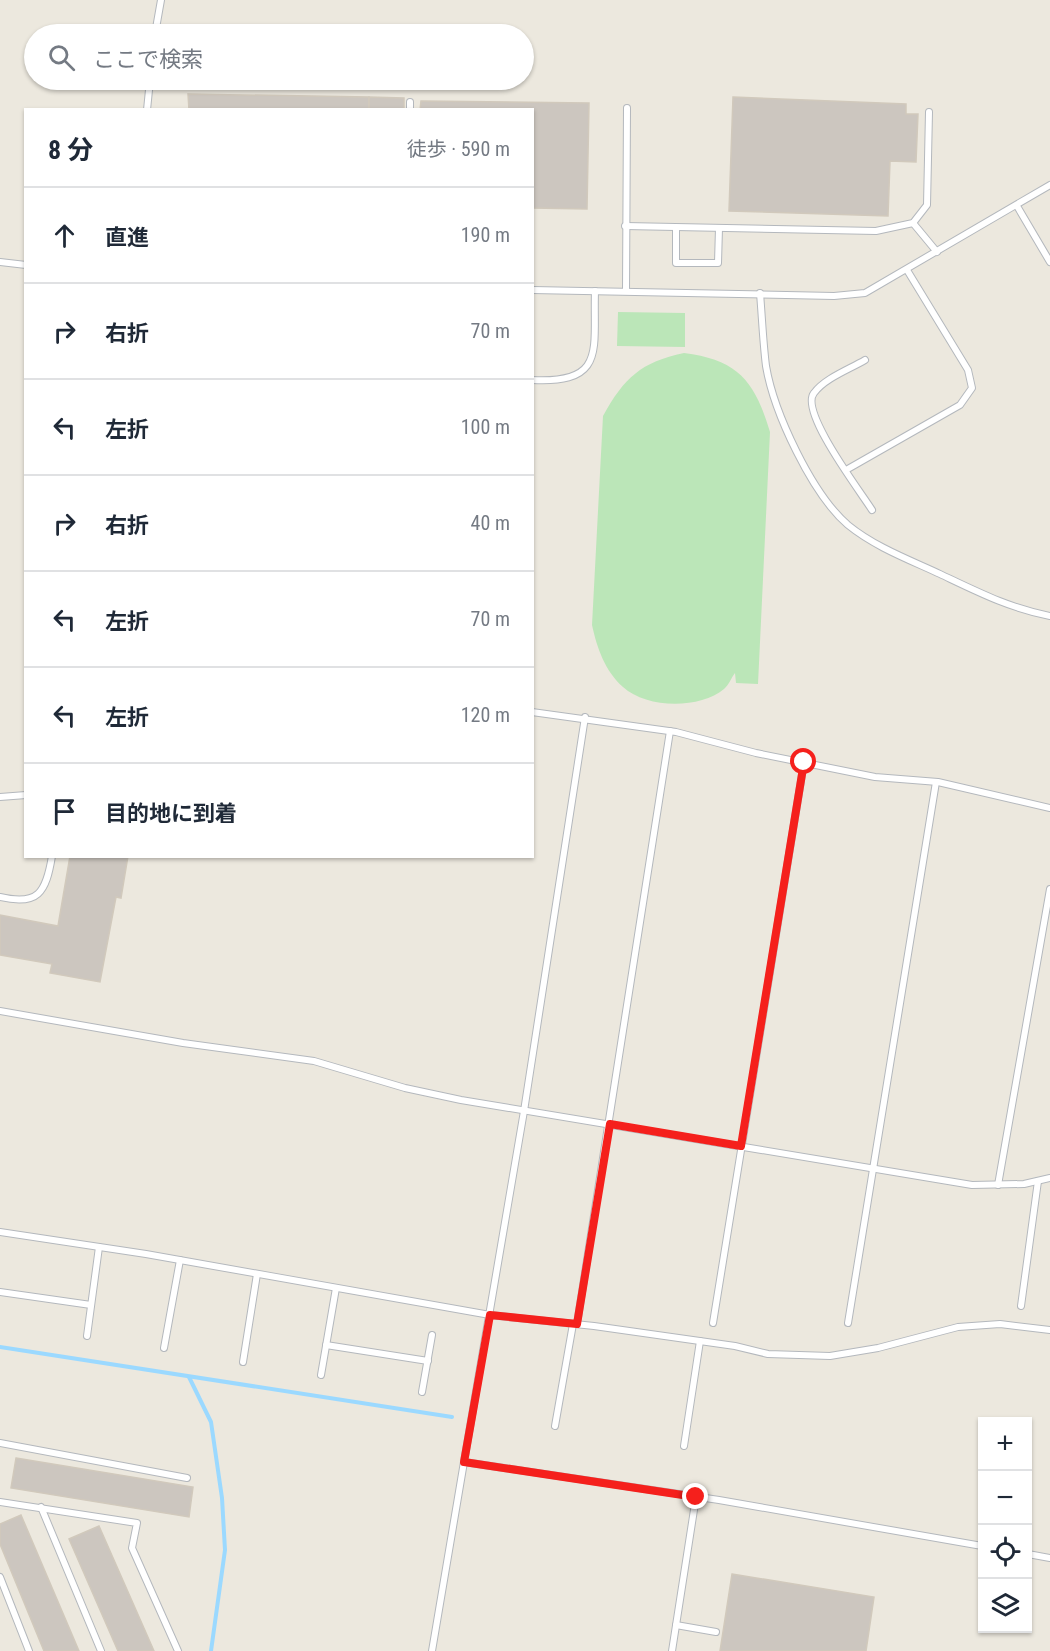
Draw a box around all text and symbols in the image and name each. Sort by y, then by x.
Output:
search box [24,24,534,90]
icon: search [45,41,78,74]
text: ここで検索 [93,47,203,72]
text: 8 分 [48,135,93,165]
text: 徒歩 · 590 m [407,137,510,161]
icon: ahead [48,219,81,252]
text: 190 m [461,223,510,247]
text: 直進 [105,225,149,250]
icon: right [48,315,81,348]
text: 70 m [471,319,510,343]
text: 右折 [105,321,149,346]
icon: left [48,411,81,444]
text: 100 m [461,415,510,439]
text: 左折 [105,417,149,442]
icon: right [48,507,81,540]
text: 40 m [471,511,510,535]
text: 右折 [105,513,149,538]
icon: left [48,603,81,636]
text: 70 m [471,607,510,631]
text: 左折 [105,609,149,634]
icon: left [48,699,81,732]
text: 120 m [461,703,510,727]
text: 左折 [105,705,149,730]
route start [790,748,816,774]
icon: arrive [48,795,81,828]
text: 目的地に到着 [105,801,237,826]
map controls [978,1417,1032,1633]
button: + [978,1417,1032,1471]
button: − [978,1471,1032,1525]
route end [682,1483,708,1509]
button: locate [978,1525,1032,1579]
button: layers [978,1579,1032,1633]

